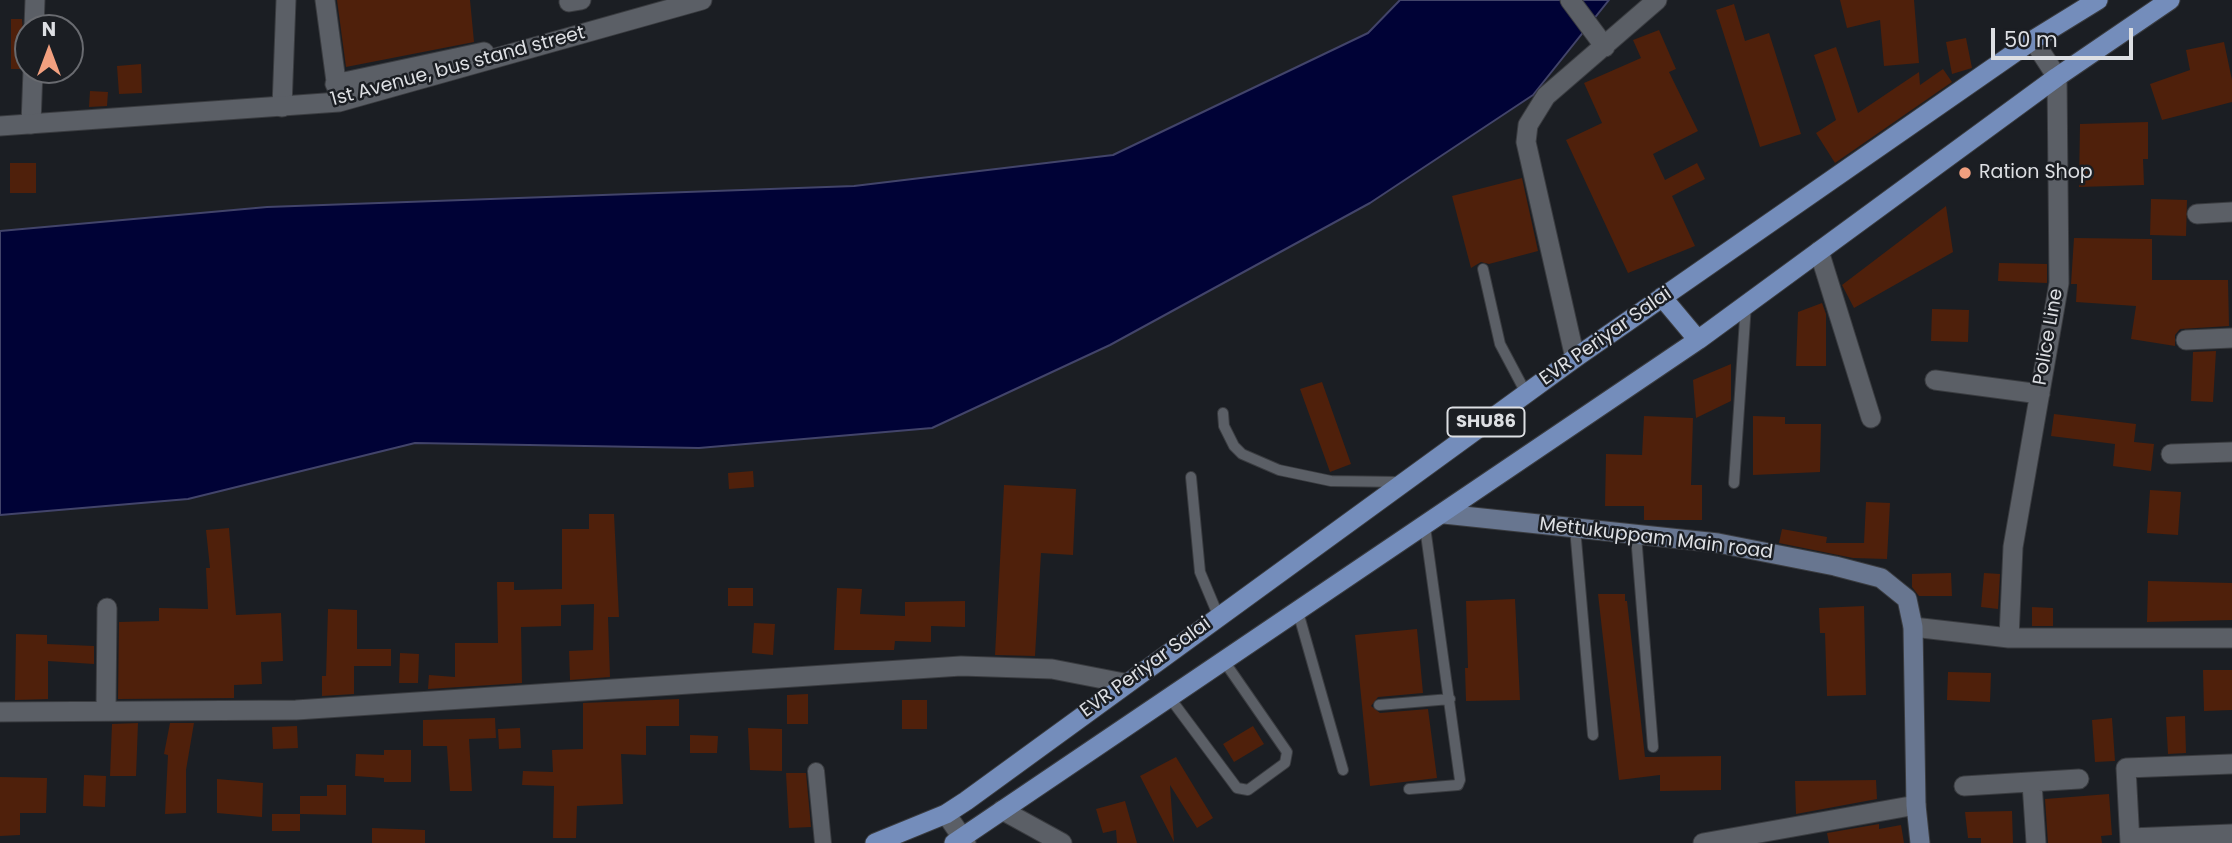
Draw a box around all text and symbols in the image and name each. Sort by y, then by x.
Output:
north arrow [14,14,84,84]
scale bar [1994,14,2136,58]
text: N [42,16,56,43]
street label: 1st Avenue, bus stand street [328,22,588,112]
text: 50 m [2004,25,2058,54]
place label: Ration Shop [1979,162,2093,184]
marker: Ration Shop [1957,165,1973,181]
street label: EVR Periyar Salai [1536,283,1676,391]
street label: Police Line [2029,287,2069,387]
road number: SHU86 [1448,408,1524,436]
street label: Mettukuppam Main road [1538,513,1774,565]
street label: EVR Periyar Salai [1076,613,1216,723]

